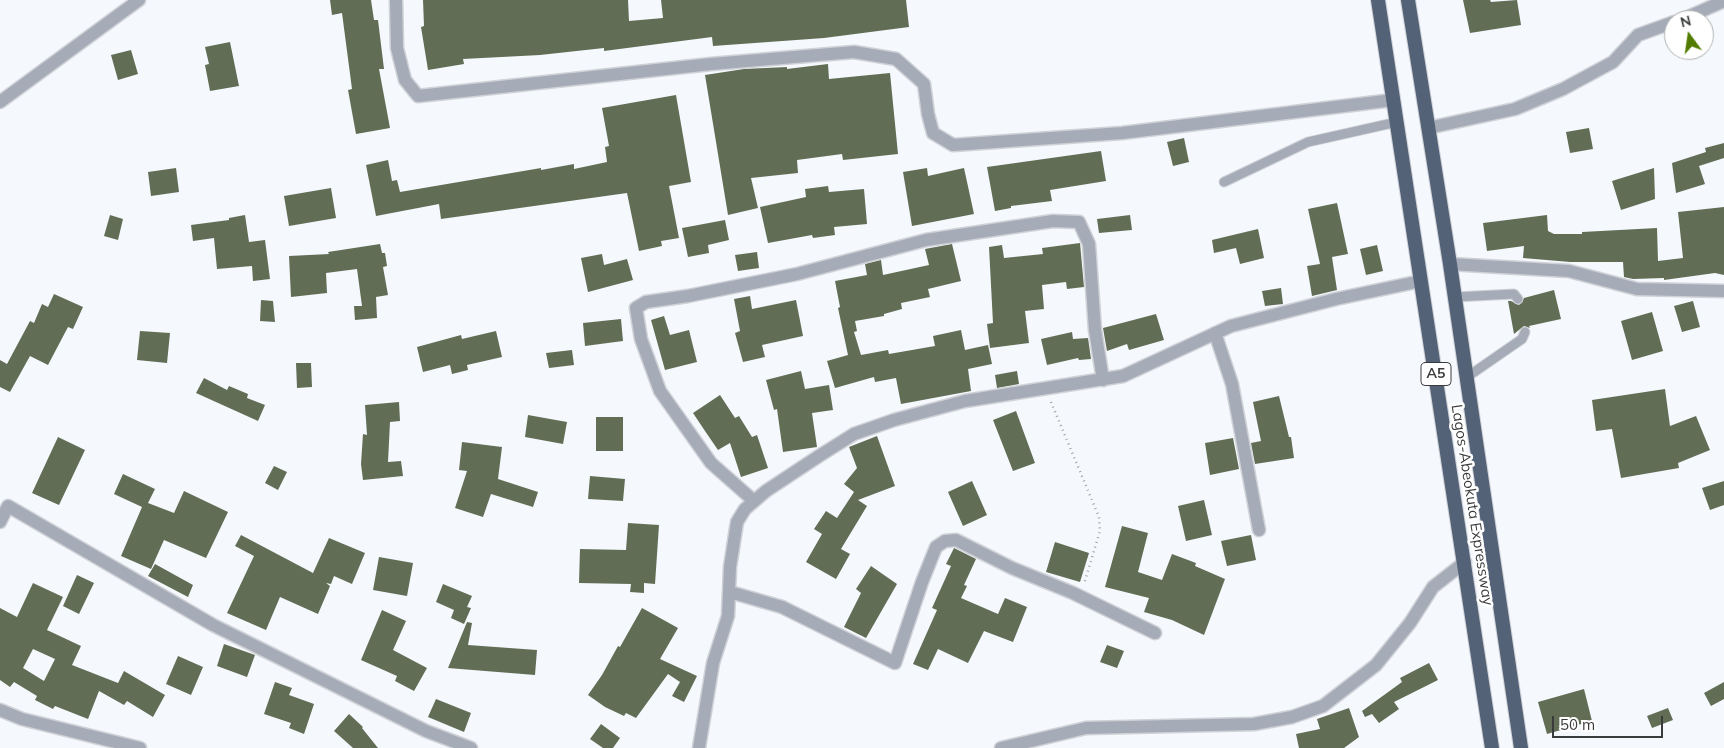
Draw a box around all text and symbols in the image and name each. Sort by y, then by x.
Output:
north arrow [1664,10,1714,60]
text: N [1678,11,1693,31]
road number: A5 [1421,362,1451,386]
street label: Lagos-Abeokuta Expressway [1447,403,1497,607]
scale bar [1554,706,1665,738]
text: 50 m [1560,715,1595,734]

